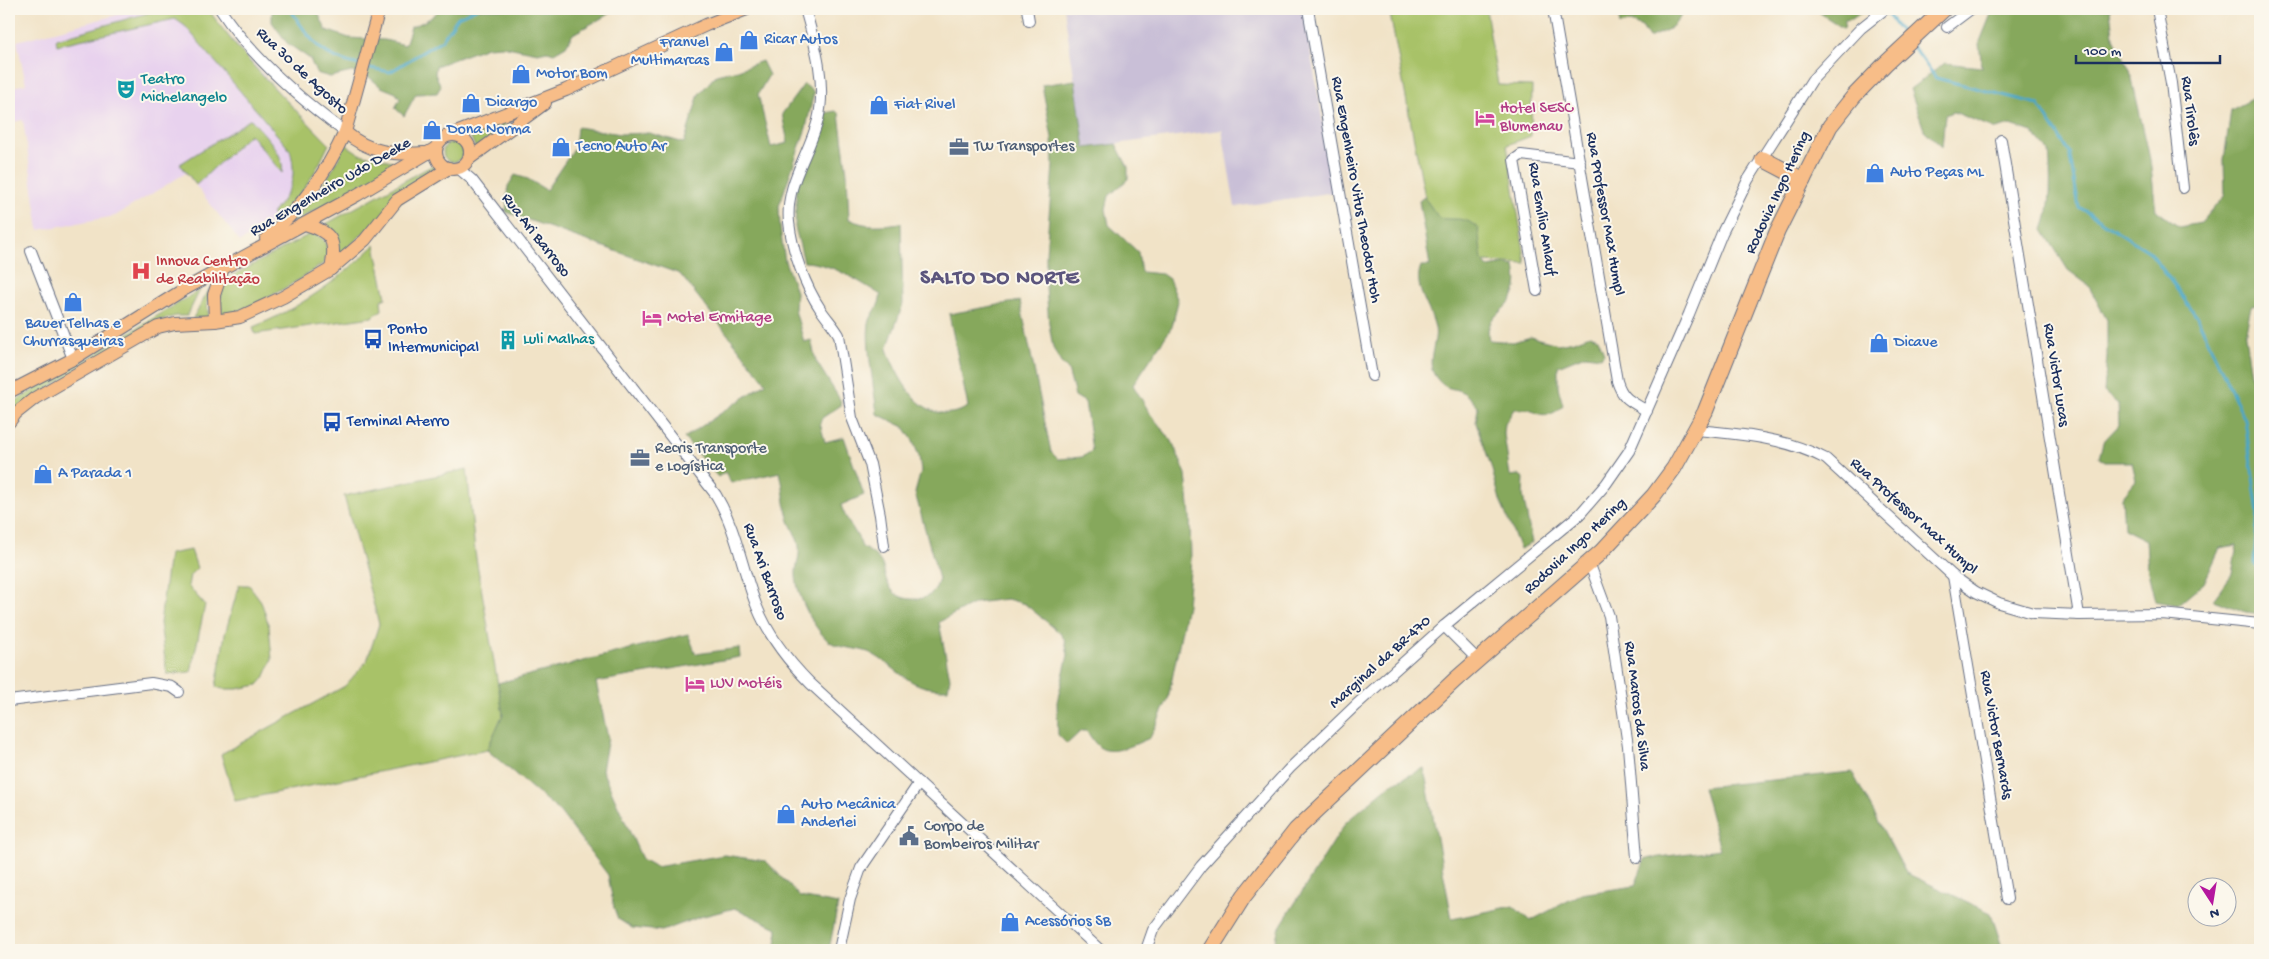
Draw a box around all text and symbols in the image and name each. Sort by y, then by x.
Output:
street label: Rua 30 de Agosto [251,25,351,119]
shop icon: Ricar Autos [738,29,760,51]
place label: Ricar Autos [764,31,838,50]
scale bar [2076,32,2220,64]
place label: Franvel Multimarcas [631,34,710,71]
shop icon: Franvel Multimarcas [713,41,735,63]
text: 100 m [2083,43,2122,61]
shop icon: Motor Bom [510,63,532,85]
place label: Motor Bom [536,65,608,84]
place label: Teatro Michelangelo [140,71,227,108]
street label: Rua Engenheiro Vitus Theodor Hoh [1326,75,1384,305]
street label: Rua Tirolês [2175,75,2203,148]
theatre icon: Teatro Michelangelo [115,78,137,100]
shop icon: Dicargo [460,92,482,114]
place label: Dicargo [485,94,537,113]
shop icon: Fiat Rivel [868,94,890,116]
place label: Fiat Rivel [893,96,956,115]
place label: Hotel SESC Blumenau [1499,100,1574,137]
hotel icon: Hotel SESC Blumenau [1474,107,1496,129]
shop icon: Dona Norma [421,119,443,141]
place label: Dona Norma [446,121,532,140]
street label: Rodovia Ingo Hering [1742,129,1816,257]
street label: Rua Professor Max Humpl [1580,131,1628,297]
street label: Rua Engenheiro Udo Deeke [247,134,415,242]
shop icon: Tecno Auto Ar [550,136,572,158]
office icon: TW Transportes [948,136,970,158]
place label: Tecno Auto Ar [575,138,668,157]
place label: TW Transportes [973,138,1075,157]
street label: Rua Emílio Anlauf [1523,161,1559,278]
shop icon: Auto Peças ML [1864,162,1886,184]
place label: Auto Peças ML [1890,164,1985,183]
street label: Rua Ari Barroso [496,190,574,282]
place label: Innova Centro de Reabilitação [156,253,260,290]
hospital icon: Innova Centro de Reabilitação [130,260,152,282]
district label: SALTO DO NORTE [920,267,1081,292]
shop icon: Bauer Telhas e Churrasqueiras [62,291,84,313]
hotel icon: Motel Ermitage [641,307,663,329]
place label: Motel Ermitage [667,309,772,328]
place label: Bauer Telhas e Churrasqueiras [23,315,124,352]
place label: Ponto Intermunicipal [387,321,479,358]
street label: Rua Victor Lucas [2037,322,2073,429]
bus stop icon: Ponto Intermunicipal [362,328,384,350]
building icon: Luli Malhas [497,329,519,351]
place label: Luli Malhas [523,331,595,350]
shop icon: Dicave [1868,332,1890,354]
place label: Dicave [1893,334,1938,353]
bus stop icon: Terminal Aterro [321,411,343,433]
place label: Terminal Aterro [346,413,450,432]
place label: Recris Transporte e Logística [655,440,767,477]
office icon: Recris Transporte e Logística [629,447,651,469]
street label: Rua Professor Max Humpl [1845,455,1981,579]
shop icon: A Parada 1 [32,463,54,485]
place label: A Parada 1 [58,465,132,484]
street label: Rodovia Ingo Hering [1521,495,1631,599]
street label: Rua Ari Barroso [738,521,790,623]
street label: Marginal da BR-470 [1326,612,1436,714]
street label: Rua Marcos da Silva [1619,640,1653,773]
street label: Rua Victor Bernards [1974,669,2016,802]
hotel icon: LUV Motéis [684,673,706,695]
place label: LUV Motéis [710,675,782,694]
place label: Auto Mecânica Anderlei [801,796,897,833]
shop icon: Auto Mecânica Anderlei [775,803,797,825]
place label: Corpo de Bombeiros Militar [923,818,1040,855]
public building icon: Corpo de Bombeiros Militar [898,825,920,847]
north arrow [2186,876,2236,926]
text: N [2208,903,2220,922]
shop icon: Acessórios SB [999,911,1021,933]
place label: Acessórios SB [1025,913,1112,932]

